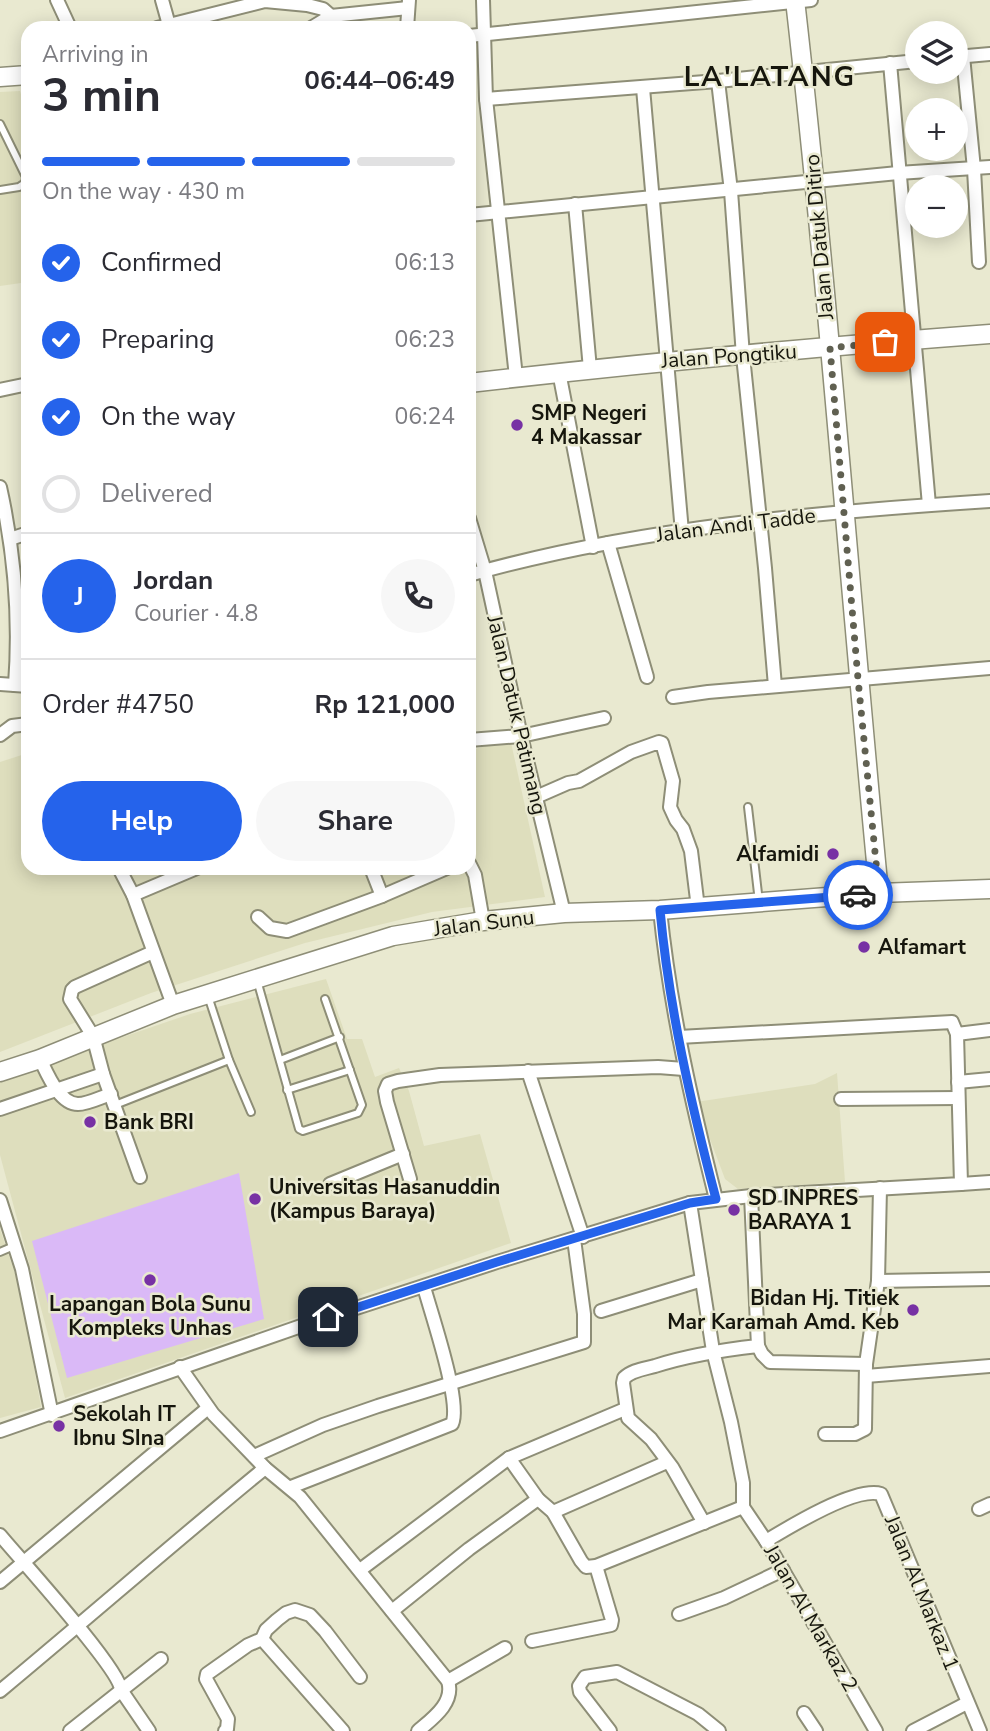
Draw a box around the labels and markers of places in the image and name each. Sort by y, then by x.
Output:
pin [855,312,915,372]
place label: SMP Negeri 4 Makassar [531,399,647,451]
marker: SMP Negeri 4 Makassar [509,417,525,433]
place label: Alfamidi [736,840,819,868]
marker: Alfamidi [825,846,841,862]
place label: Alfamart [878,933,967,961]
marker: Alfamart [856,939,872,955]
place label: Bank BRI [104,1108,194,1136]
marker: Bank BRI [82,1114,98,1130]
place label: Universitas Hasanuddin (Kampus Baraya) [269,1173,500,1225]
place label: SD INPRES BARAYA 1 [748,1184,858,1236]
marker: Universitas Hasanuddin (Kampus Baraya) [247,1191,263,1207]
marker: SD INPRES BARAYA 1 [726,1202,742,1218]
marker: Lapangan Bola Sunu Kompleks Unhas [142,1272,158,1288]
place label: Bidan Hj. Titiek Mar Karamah Amd. Keb [667,1284,900,1336]
pin [298,1287,358,1347]
place label: Lapangan Bola Sunu Kompleks Unhas [49,1290,251,1342]
marker: Bidan Hj. Titiek Mar Karamah Amd. Keb [905,1302,921,1318]
place label: Sekolah IT Ibnu SIna [73,1400,176,1452]
marker: Sekolah IT Ibnu SIna [51,1418,67,1434]

